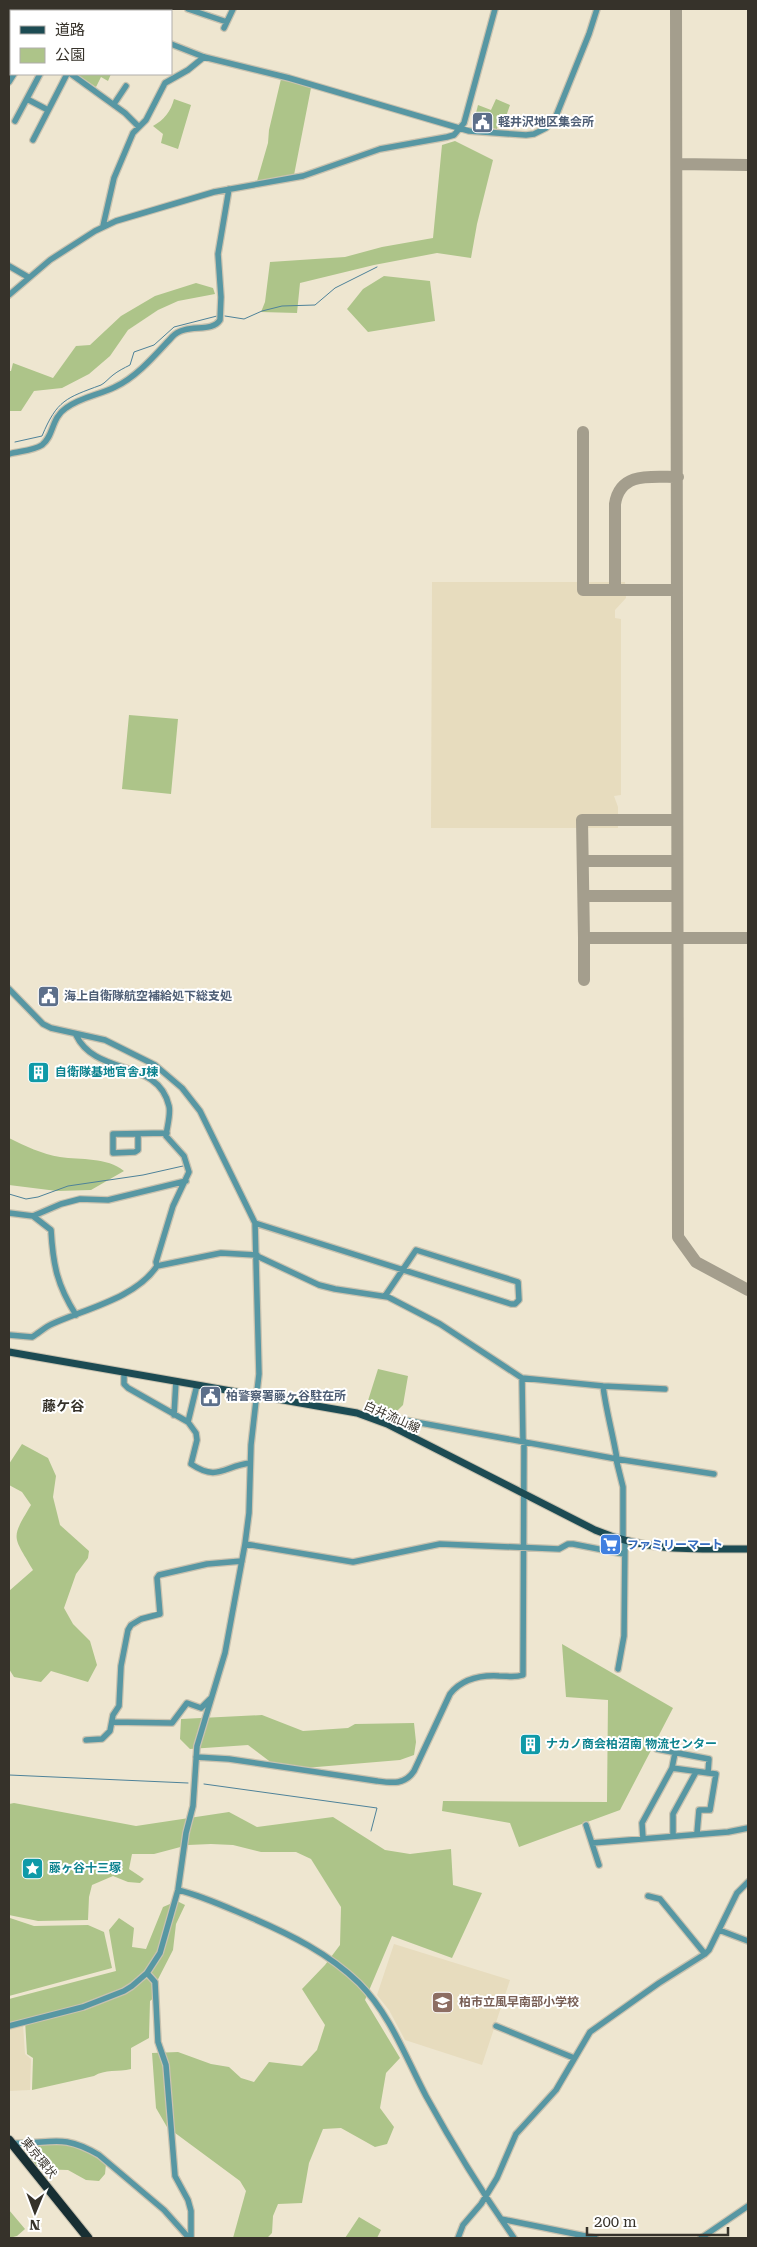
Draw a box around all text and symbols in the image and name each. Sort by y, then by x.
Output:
legend [10,10,172,75]
text: 道路 [55,21,85,39]
text: 公園 [55,46,85,64]
public building icon: 軽井沢地区集会所 [470,110,494,134]
place label: 軽井沢地区集会所 [498,115,594,129]
public building icon: 海上自衛隊航空補給処下総支処 [36,984,60,1008]
place label: 海上自衛隊航空補給処下総支処 [64,989,232,1003]
building icon: 自衛隊基地官舎J棟 [27,1060,51,1084]
place label: 自衛隊基地官舎J棟 [55,1065,158,1079]
public building icon: 柏警察署藤ヶ谷駐在所 [198,1384,222,1408]
place label: 柏警察署藤ヶ谷駐在所 [226,1389,346,1403]
district label: 藤ケ谷 [42,1398,85,1414]
street label: 白井流山線 [362,1398,422,1436]
supermarket icon: ファミリーマート [599,1533,623,1557]
place label: ファミリーマート [627,1538,723,1552]
building icon: ナカノ商会柏沼南 物流センター [518,1732,542,1756]
place label: ナカノ商会柏沼南 物流センター [546,1737,717,1751]
place icon: 藤ヶ谷十三塚 [21,1856,45,1880]
place label: 藤ヶ谷十三塚 [49,1861,121,1875]
school or university icon: 柏市立風早南部小学校 [431,1990,455,2014]
place label: 柏市立風早南部小学校 [459,1995,579,2009]
street label: 東京環状 [18,2135,60,2181]
north arrow [10,2187,60,2237]
scale bar [587,2204,728,2236]
text: 200 m [594,2213,637,2231]
text: N [29,2217,40,2233]

